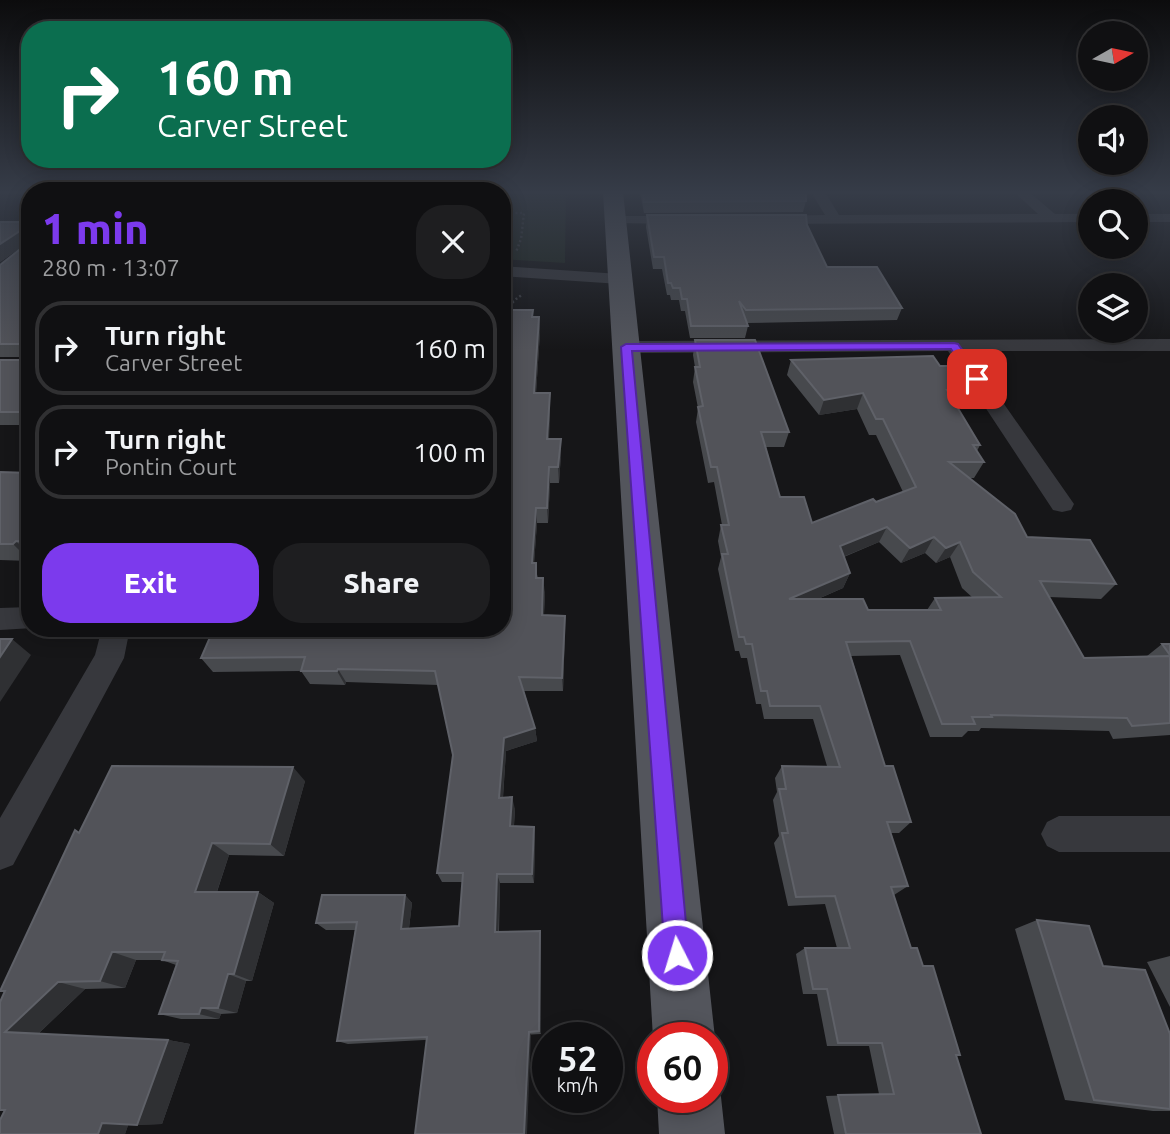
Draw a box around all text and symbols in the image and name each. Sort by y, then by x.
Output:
north arrow [1078,21,1148,91]
map controls [1078,21,1148,343]
icon: right [42,49,133,140]
text: 160 m [157,49,294,104]
button: sound [1078,105,1148,175]
text: Carver Street [157,107,348,143]
button: search [1078,189,1148,259]
text: 1 min [42,205,149,252]
button: close [416,205,490,279]
text: 280 m · 13:07 [42,255,180,280]
button: layers [1078,273,1148,343]
text: Turn right [105,321,226,350]
icon: right [46,329,84,367]
text: 160 m [414,334,486,363]
pin [947,349,1007,409]
text: Carver Street [105,350,242,375]
icon: arrive [958,360,996,398]
text: Turn right [105,425,226,454]
icon: right [46,433,84,471]
text: 100 m [414,438,486,467]
text: Pontin Court [105,454,237,479]
button: Exit [42,543,259,623]
button: Share [273,543,490,623]
position arrow [640,918,714,992]
speed limit sign: 60 [637,1022,728,1113]
text: 52 [558,1038,597,1078]
text: km/h [557,1075,598,1095]

